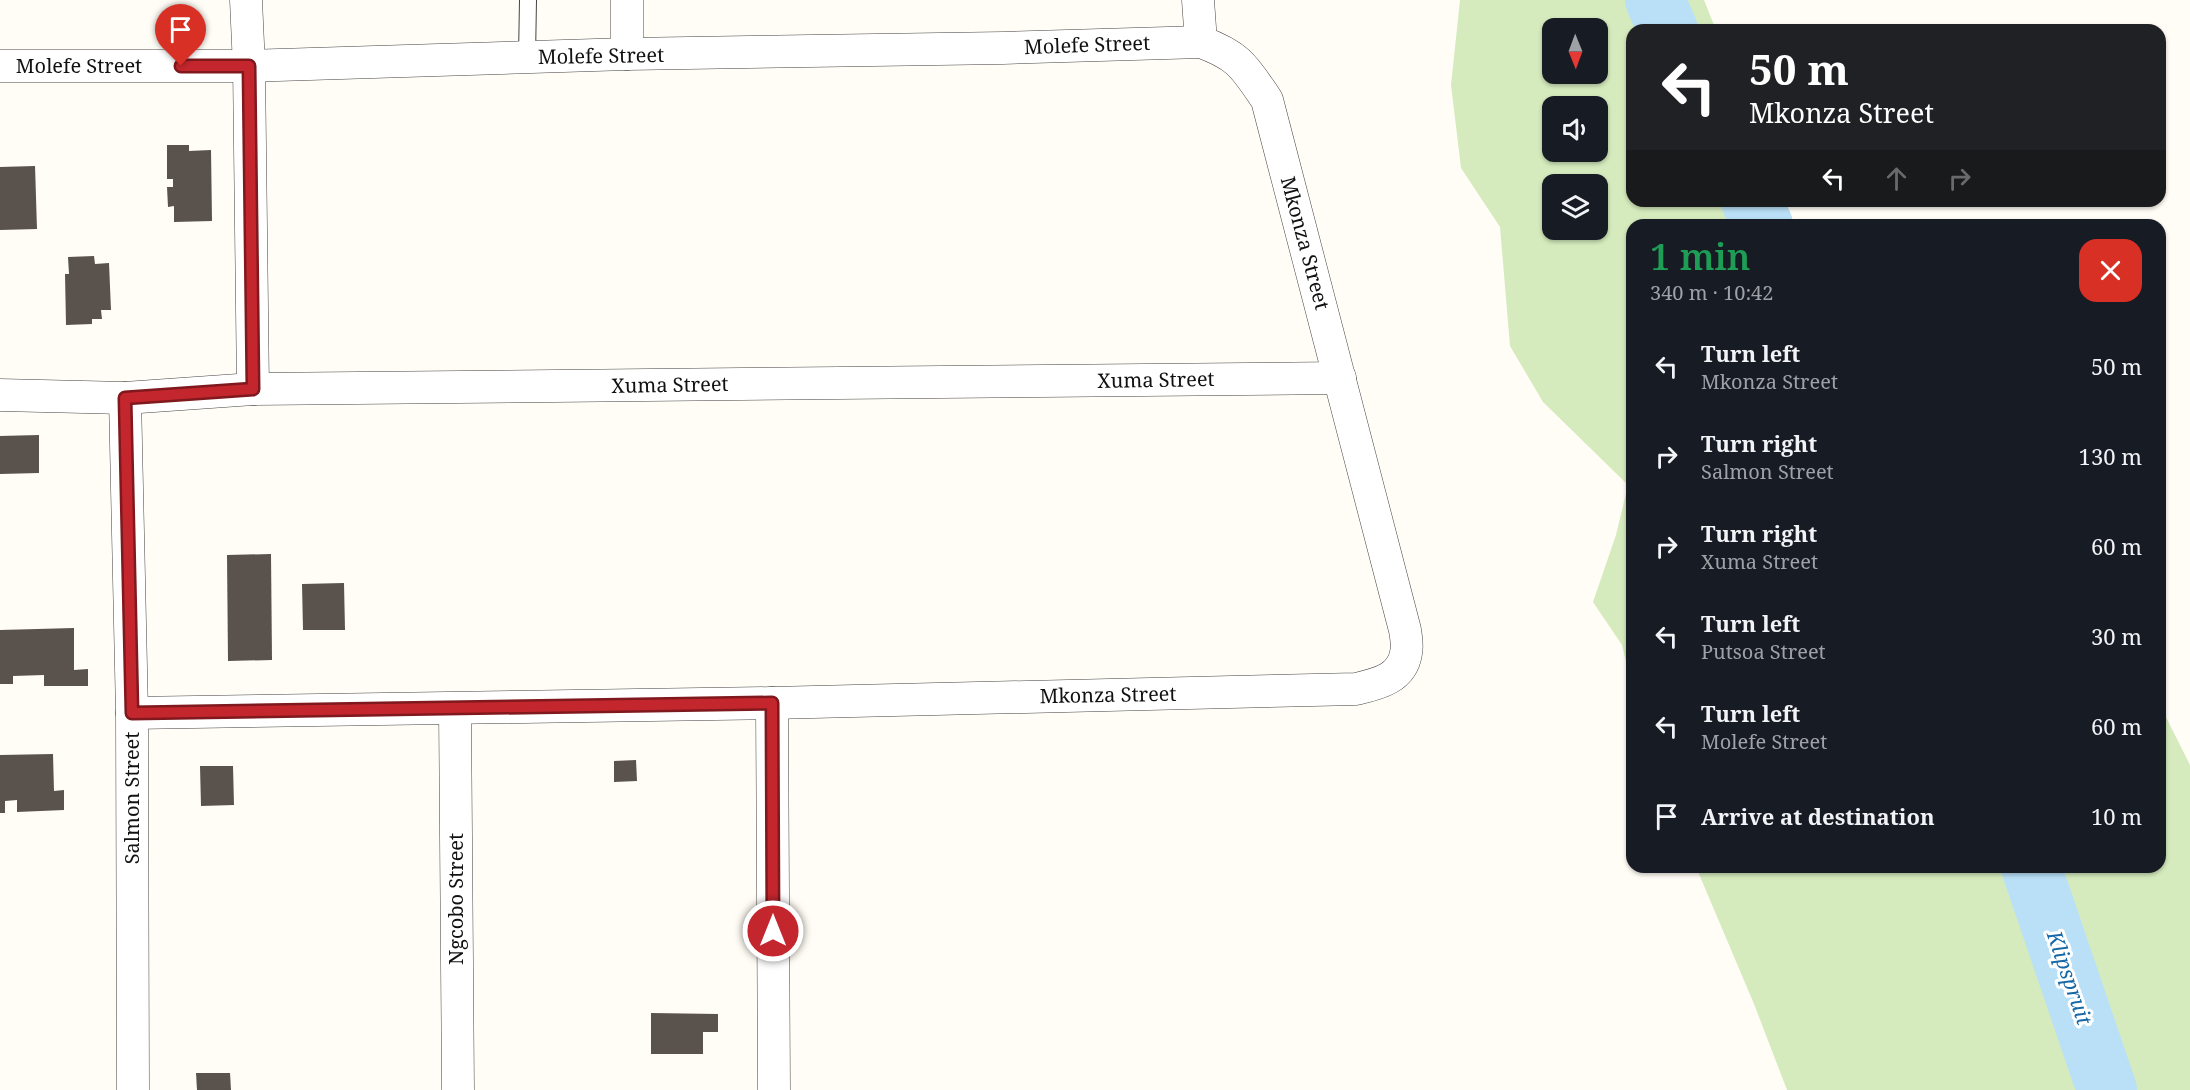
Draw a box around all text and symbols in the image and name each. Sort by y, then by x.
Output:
pin [155,4,206,66]
icon: arrive [164,13,197,46]
north arrow [1542,18,1608,84]
map controls [1542,18,1608,240]
street label: Molefe Street [1023,29,1151,60]
text: 50 m [1749,40,1849,97]
street label: Molefe Street [538,41,664,70]
icon: left [1650,48,1728,126]
street label: Molefe Street [16,52,142,79]
text: Mkonza Street [1749,94,1934,131]
button: sound [1542,96,1608,162]
icon: left [1817,162,1850,195]
icon: ahead [1880,162,1913,195]
icon: right [1943,162,1976,195]
street label: Mkonza Street [1275,173,1336,313]
button: layers [1542,174,1608,240]
text: 1 min [1650,232,1751,281]
button: close [2079,239,2142,302]
text: 340 m · 10:42 [1650,279,1773,306]
text: Turn left [1701,338,1800,368]
icon: left [1650,350,1683,383]
text: 50 m [2091,351,2142,381]
street label: Xuma Street [1097,365,1215,394]
text: Mkonza Street [1701,368,1838,395]
street label: Xuma Street [611,370,729,399]
text: Turn right [1701,428,1817,458]
icon: right [1650,440,1683,473]
text: 130 m [2079,441,2142,471]
text: Salmon Street [1701,458,1834,485]
text: Turn right [1701,518,1817,548]
icon: right [1650,530,1683,563]
text: 60 m [2091,531,2142,561]
text: Xuma Street [1701,548,1818,575]
text: Turn left [1701,608,1800,638]
icon: left [1650,620,1683,653]
text: 30 m [2091,621,2142,651]
text: Putsoa Street [1701,638,1826,665]
street label: Mkonza Street [1039,680,1177,709]
text: Turn left [1701,698,1800,728]
icon: left [1650,710,1683,743]
text: 60 m [2091,711,2142,741]
text: Molefe Street [1701,728,1827,755]
street label: Salmon Street [118,732,145,864]
icon: arrive [1650,800,1683,833]
text: Arrive at destination [1701,801,1935,831]
text: 10 m [2091,801,2142,831]
street label: Ngcobo Street [442,833,469,965]
position arrow [741,899,805,963]
water label: Klipspruit [2040,926,2099,1029]

